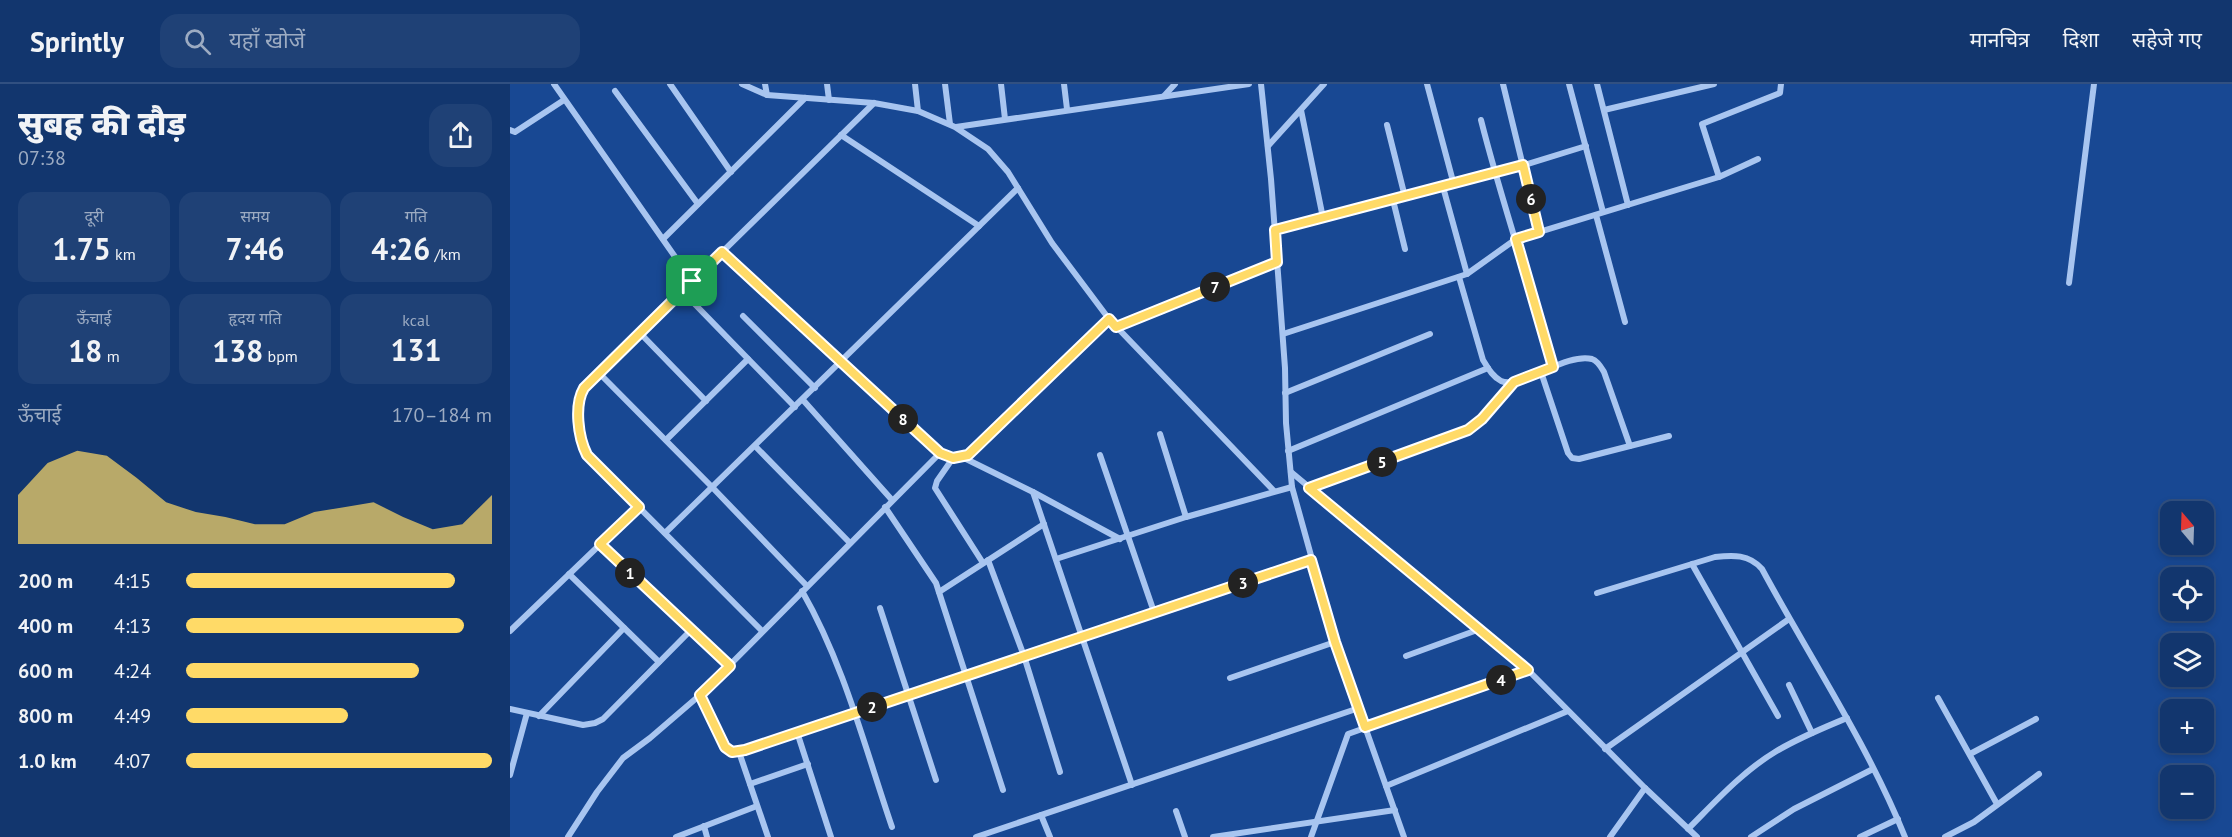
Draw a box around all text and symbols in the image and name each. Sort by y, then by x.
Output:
search box [160,14,580,68]
text: Sprintly [30,23,124,60]
icon: search [181,25,214,58]
text: यहाँ खोजें [229,26,305,54]
text: मानचित्र [1970,26,2030,53]
text: दिशा [2063,26,2099,53]
text: सहेजे गए [2132,26,2202,53]
text: सुबह की दौड़ [18,101,186,144]
button: share [429,104,492,167]
text: 07:38 [18,145,66,171]
pin: 6 [1516,184,1546,214]
text: 6 [1526,189,1536,209]
text: दूरी [84,206,104,226]
text: समय [240,206,270,226]
text: गति [405,206,427,226]
text: 1.75 [52,229,111,268]
text: 7:46 [225,229,285,268]
text: 4:26 [371,229,430,268]
text: km [111,244,136,264]
text: /km [430,244,461,264]
pin [666,255,717,306]
icon: arrive [675,264,708,297]
pin: 7 [1200,272,1230,302]
text: 7 [1210,277,1220,297]
text: ऊँचाई [77,308,111,328]
text: हृदय गति [228,308,282,328]
text: kcal [402,310,430,330]
text: 131 [390,330,442,369]
text: 18 [68,331,102,370]
text: 138 [212,331,263,370]
text: m [102,346,120,366]
text: bpm [263,346,298,366]
text: ऊँचाई [18,402,61,428]
text: 170–184 m [392,402,492,428]
pin: 8 [888,404,918,434]
text: 8 [898,409,908,429]
pin: 5 [1367,447,1397,477]
text: 5 [1377,452,1387,472]
north arrow [2160,501,2214,555]
map controls [2160,501,2214,819]
pin: 1 [615,558,645,588]
text: 1 [625,563,635,583]
button: locate [2160,567,2214,621]
text: 200 m [18,568,73,594]
text: 4:15 [114,568,151,594]
pin: 3 [1228,568,1258,598]
text: 3 [1238,573,1248,593]
text: 400 m [18,613,73,639]
text: 4:13 [114,613,151,639]
button: layers [2160,633,2214,687]
text: 600 m [18,658,73,684]
text: 4:24 [114,658,151,684]
pin: 4 [1486,665,1516,695]
text: 4 [1496,670,1506,690]
pin: 2 [857,692,887,722]
text: 2 [867,697,877,717]
button: + [2160,699,2214,753]
text: 800 m [18,703,73,729]
text: 4:49 [114,703,151,729]
text: 1.0 km [18,748,77,774]
text: 4:07 [114,748,151,774]
button: − [2160,765,2214,819]

